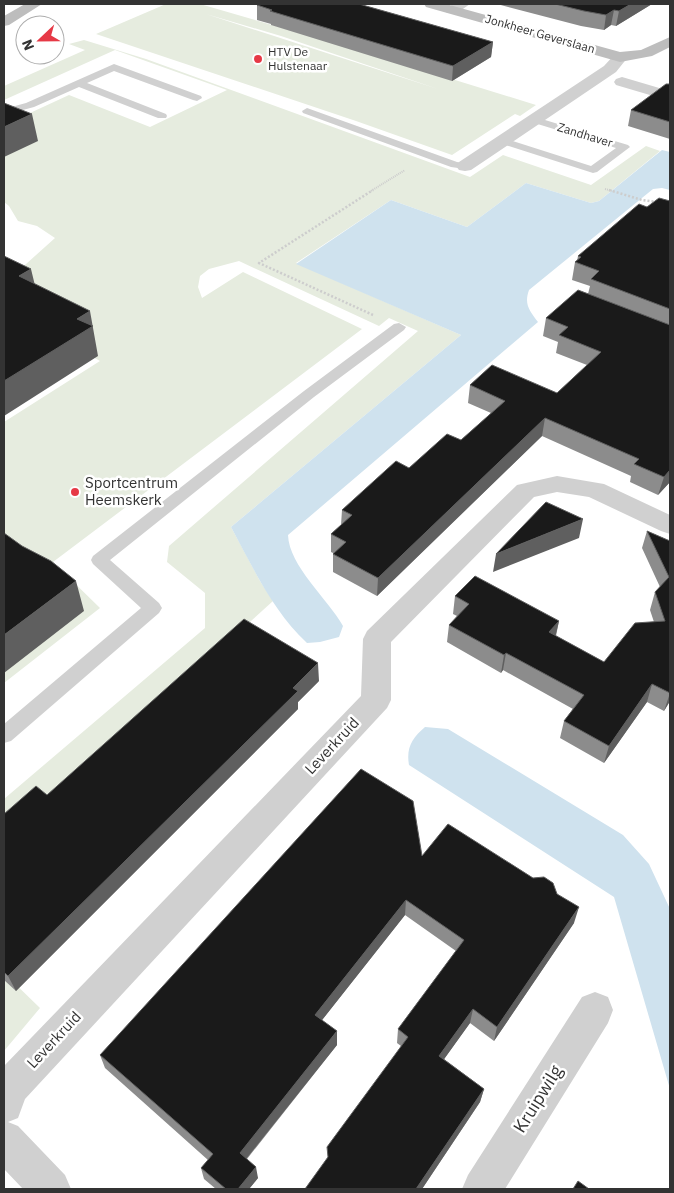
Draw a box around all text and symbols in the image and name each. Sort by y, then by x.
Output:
street label: Jonkheer Geverslaan [483,11,597,56]
north arrow [15,15,65,65]
text: N [18,37,38,53]
place label: HTV De Hulstenaar [268,44,328,73]
marker: HTV De Hulstenaar [252,53,264,65]
street label: Zandhaver [556,119,615,150]
place label: Sportcentrum Heemskerk [85,473,178,509]
marker: Sportcentrum Heemskerk [69,486,81,498]
street label: Leverkruid [301,713,363,778]
street label: Leverkruid [23,1007,85,1072]
street label: Kruipwilg [508,1060,568,1137]

